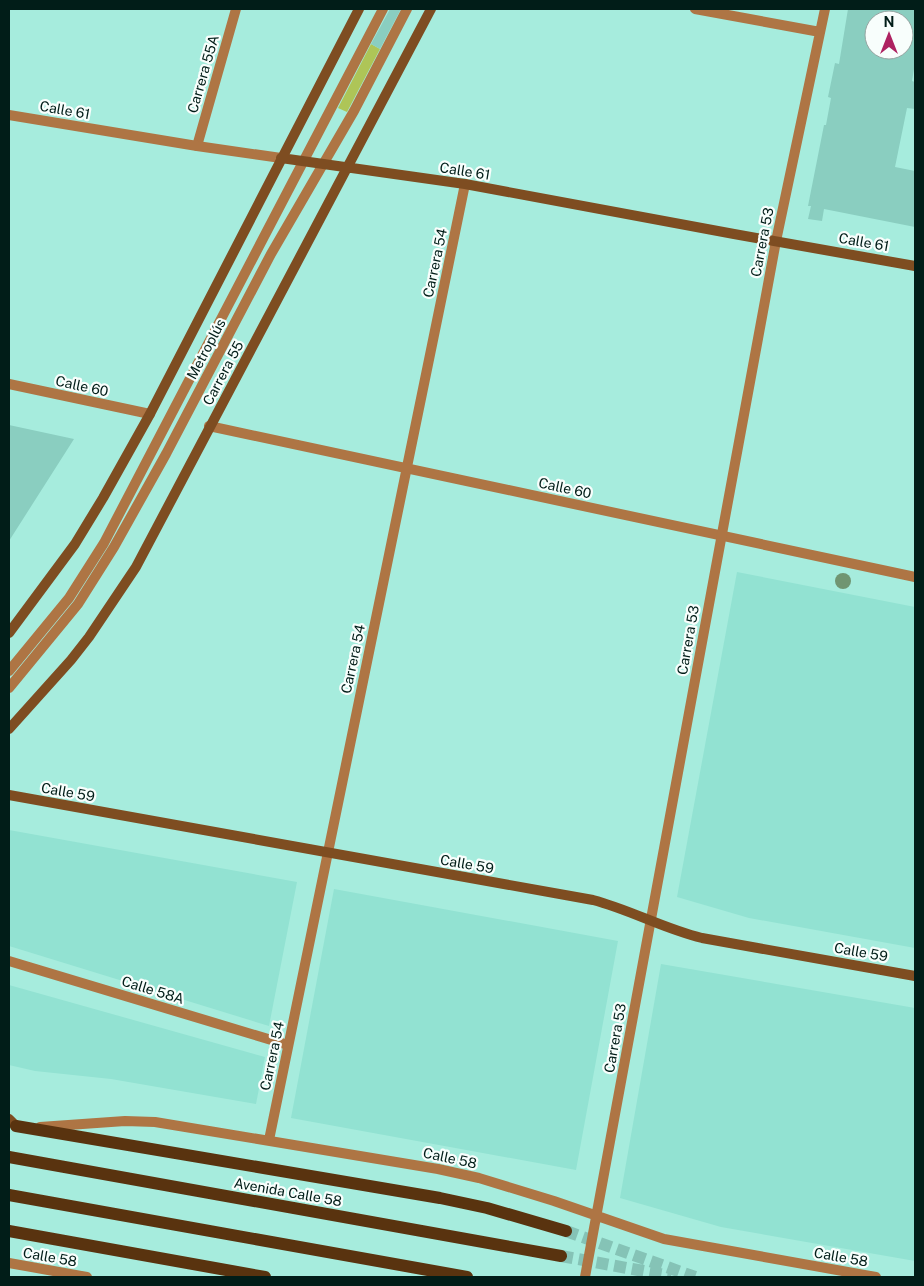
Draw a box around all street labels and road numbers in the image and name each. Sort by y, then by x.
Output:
street label: Carrera 55A [184,33,222,115]
street label: Calle 61 [39,98,91,122]
street label: Calle 61 [439,159,491,183]
street label: Carrera 53 [747,206,777,278]
street label: Carrera 54 [420,227,450,299]
street label: Calle 61 [838,230,890,254]
street label: Metroplús [183,316,229,382]
street label: Carrera 55 [199,338,247,408]
street label: Calle 60 [54,373,110,399]
street label: Calle 60 [537,475,593,501]
street label: Carrera 53 [674,604,702,676]
street label: Carrera 54 [338,623,368,695]
street label: Calle 59 [40,779,96,805]
street label: Calle 59 [439,851,495,877]
street label: Calle 59 [833,939,889,965]
street label: Calle 58A [120,973,186,1007]
street label: Carrera 53 [601,1002,629,1074]
street label: Carrera 54 [257,1020,287,1092]
street label: Calle 58 [422,1145,478,1171]
street label: Avenida Calle 58 [233,1175,343,1209]
street label: Calle 58 [22,1244,78,1270]
street label: Calle 58 [813,1244,869,1270]

